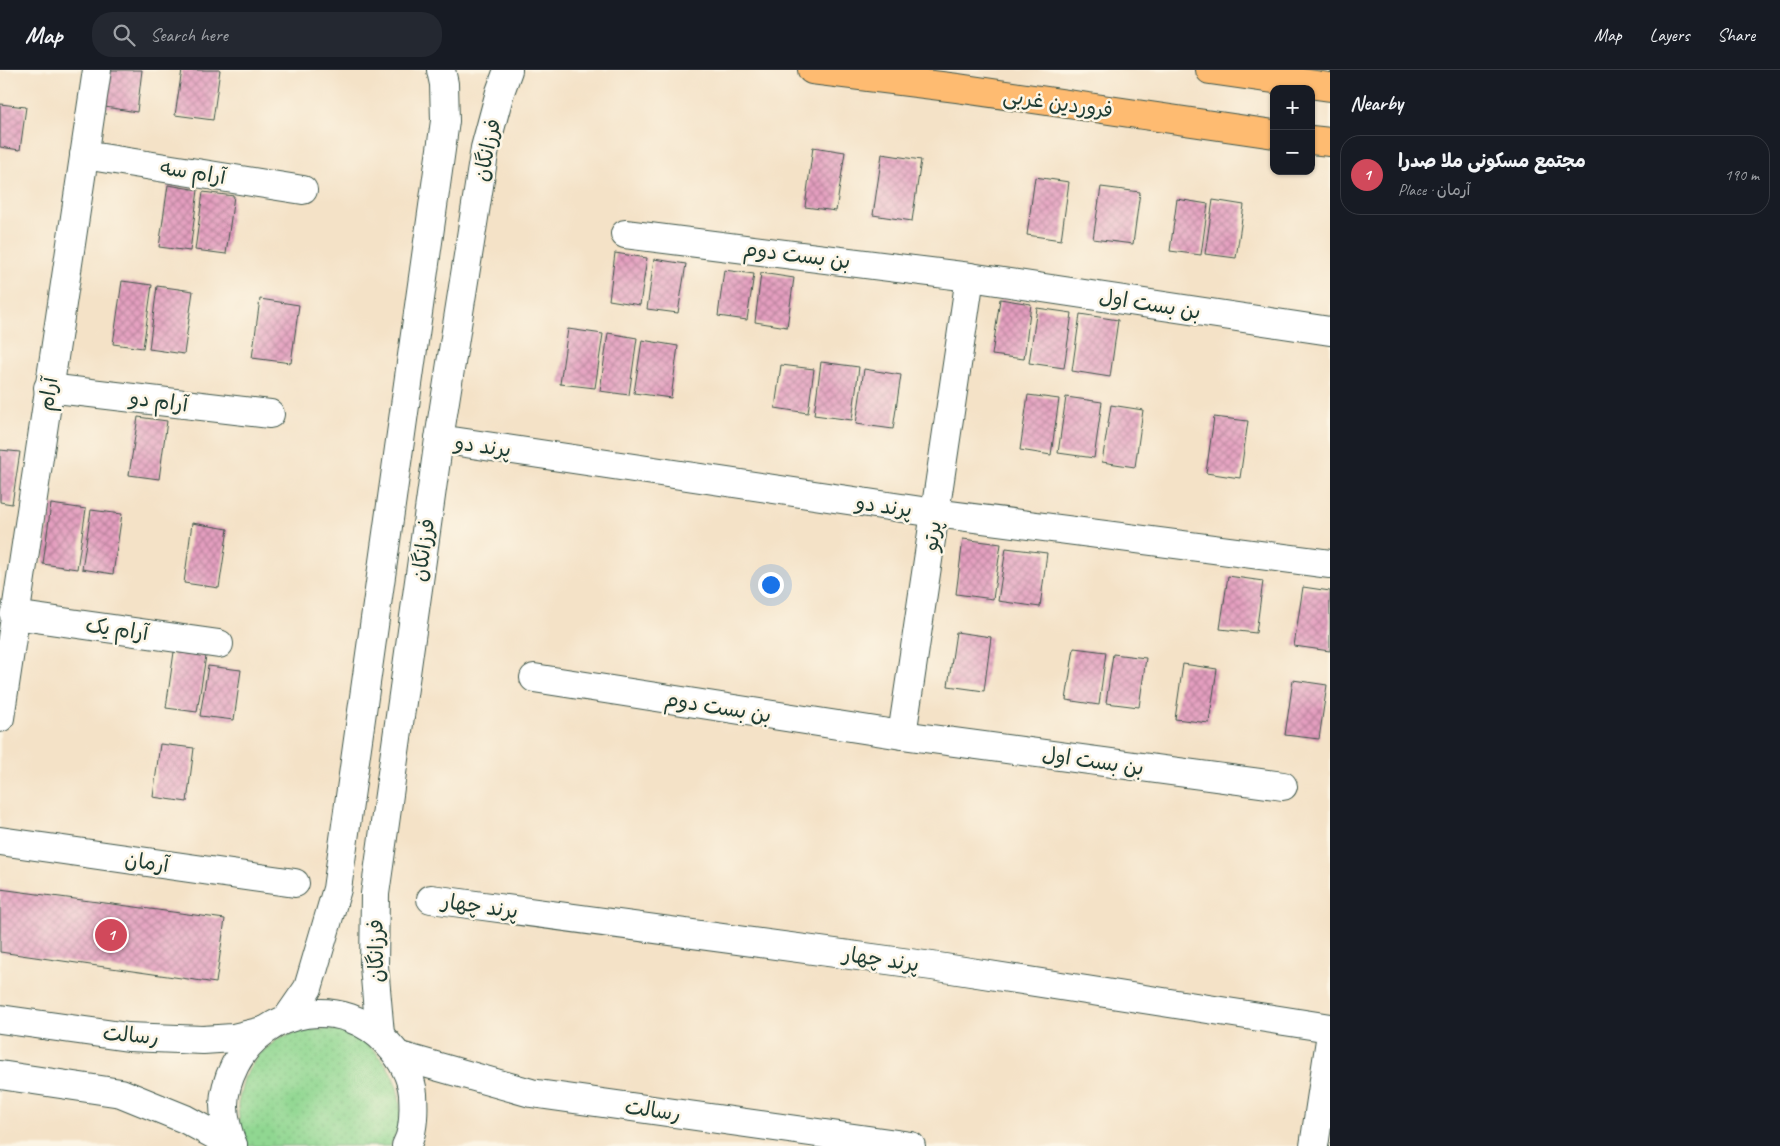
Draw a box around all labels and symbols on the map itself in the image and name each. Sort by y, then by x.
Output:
street label: فروردین غربی [1001,82,1115,125]
street label: فرزانگان [468,116,506,184]
street label: آرام سه [158,154,228,193]
street label: بن بست دوم [742,236,852,277]
street label: بن بست اول [1097,283,1203,325]
street label: آرام [33,375,67,413]
street label: آرام دو [126,384,190,421]
street label: پرند دو [451,429,513,463]
street label: پرند دو [852,489,914,523]
street label: فرزانگان [406,517,440,583]
street label: پرتو [917,519,947,554]
your location [758,572,784,598]
street label: آرام یک [83,612,151,649]
street label: بن بست دوم [662,686,773,731]
street label: بن بست اول [1040,741,1146,781]
street label: آرمان [123,846,172,878]
street label: پرند چهار [438,887,520,924]
pin: 1 [95,916,127,954]
street label: فرزانگان [362,919,390,983]
street label: پرند چهار [839,940,921,977]
street label: رسالت [102,1020,160,1050]
street label: رسالت [623,1093,683,1127]

